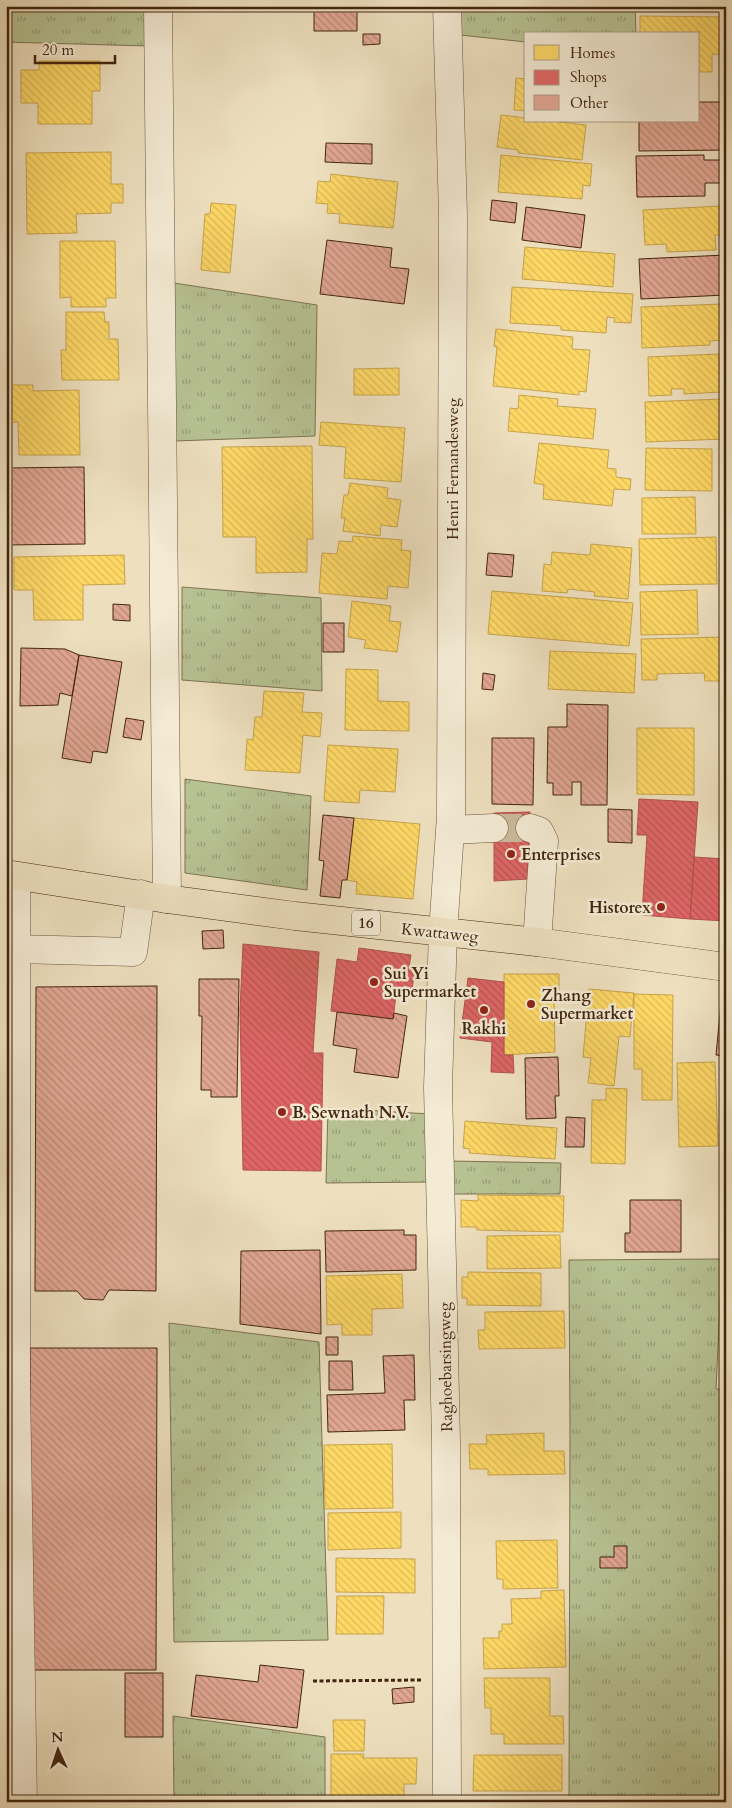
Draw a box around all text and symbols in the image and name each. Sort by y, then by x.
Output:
scale bar [35,32,115,64]
legend [524,32,700,122]
text: 20 m [42,40,74,60]
text: Homes [570,43,615,63]
text: Shops [570,67,607,87]
text: Other [570,93,609,113]
street label: Henri Fernandesweg [442,398,464,540]
place label: Enterprises [521,844,601,866]
marker: Enterprises [505,848,517,860]
place label: Historex [589,897,651,919]
marker: Historex [655,901,667,913]
road number: 16 [352,910,380,936]
street label: Kwattaweg [400,918,480,948]
place label: Sui Yi Supermarket [384,963,476,1003]
marker: Sui Yi Supermarket [368,976,380,988]
place label: Zhang Supermarket [541,985,633,1025]
marker: Zhang Supermarket [525,998,537,1010]
marker: Rakhi [478,1004,490,1016]
place label: Rakhi [462,1018,506,1040]
place label: B. Sewnath N.V. [292,1102,409,1124]
marker: B. Sewnath N.V. [276,1106,288,1118]
street label: Raghoebarsingweg [434,1302,458,1432]
north arrow [32,1726,82,1776]
text: N [51,1728,64,1747]

